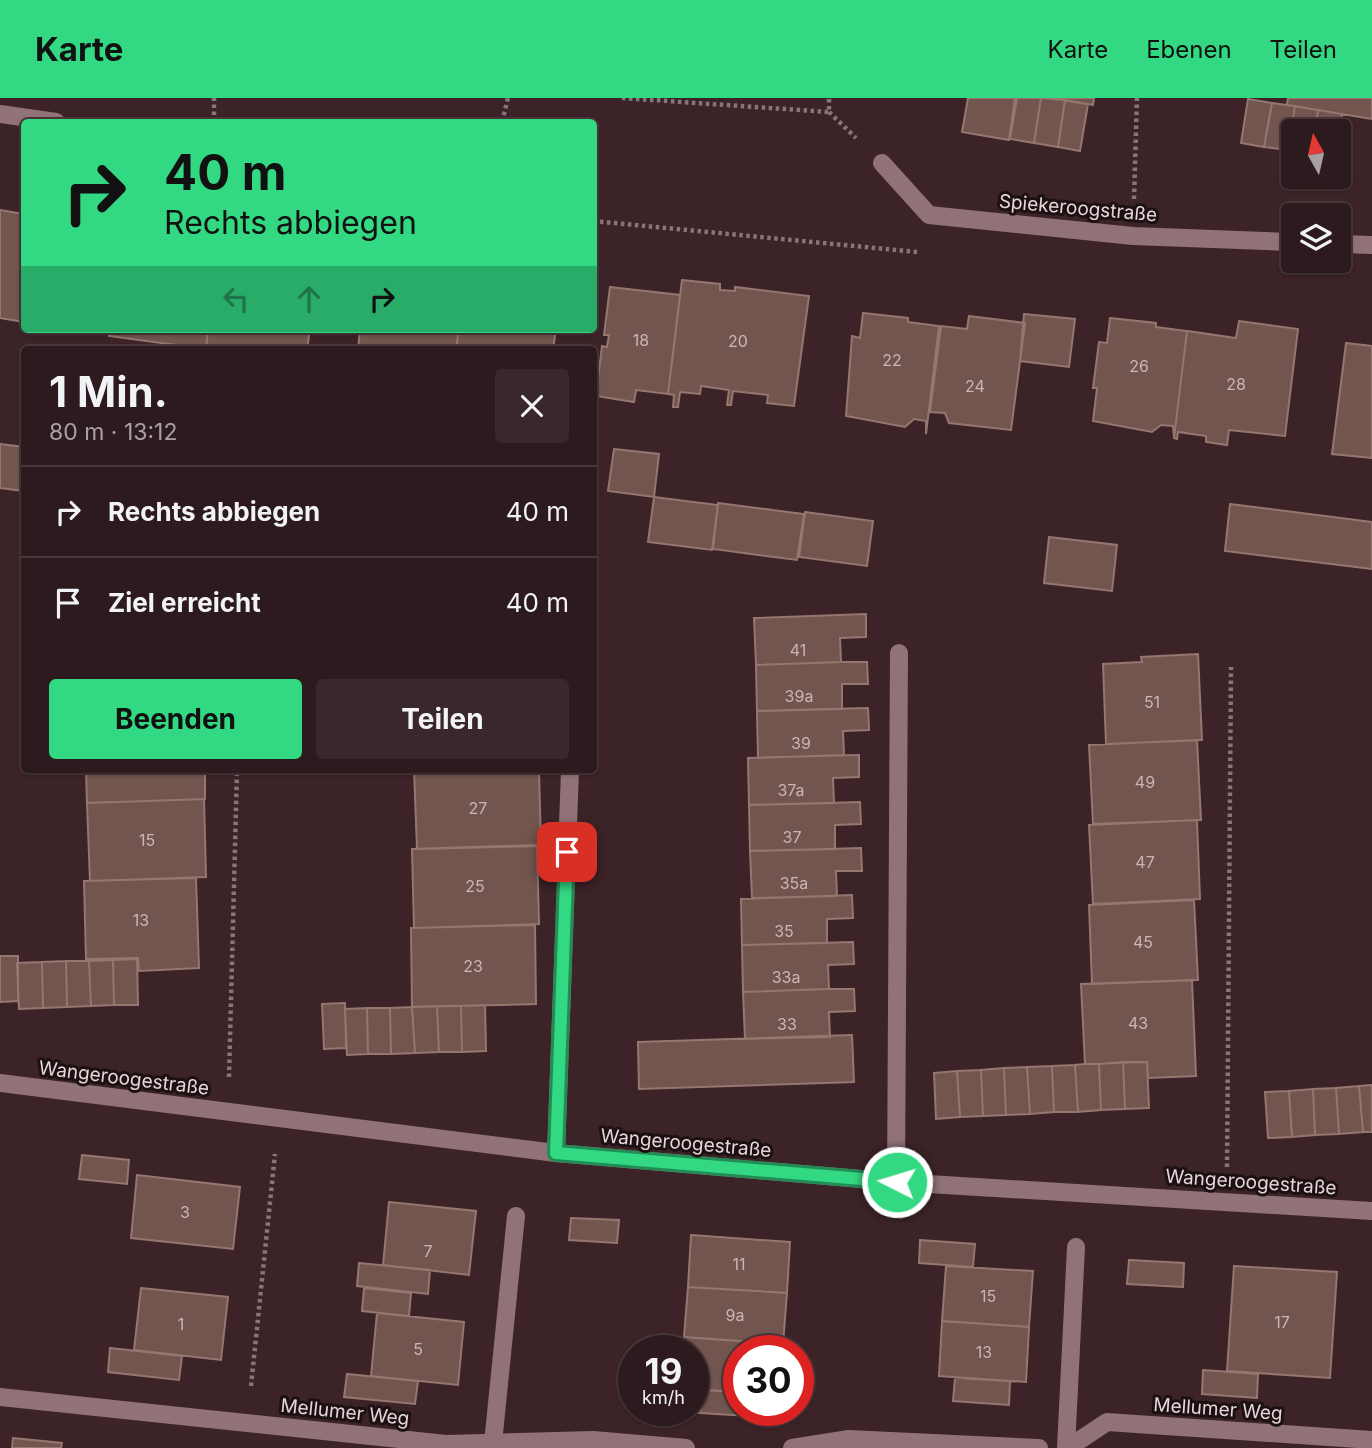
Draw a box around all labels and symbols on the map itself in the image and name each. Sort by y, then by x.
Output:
north arrow [1281,119,1351,189]
street label: Spiekeroogstraße [998,190,1158,226]
house number: 18 [633,330,649,350]
house number: 20 [728,331,748,351]
house number: 22 [882,350,902,370]
house number: 26 [1129,356,1149,376]
house number: 28 [1226,374,1246,394]
house number: 24 [965,376,985,396]
house number: 41 [790,640,806,660]
house number: 39a [785,686,813,706]
house number: 51 [1144,692,1160,712]
house number: 39 [791,733,811,753]
house number: 49 [1135,772,1155,792]
house number: 37a [777,780,805,800]
house number: 27 [469,798,487,818]
pin [537,822,597,882]
house number: 37 [783,827,801,847]
house number: 15 [139,830,155,850]
house number: 47 [1135,852,1155,872]
house number: 35a [780,873,808,893]
house number: 25 [465,876,485,896]
house number: 13 [133,910,149,930]
house number: 35 [774,921,794,941]
house number: 45 [1133,932,1153,952]
house number: 23 [463,956,483,976]
house number: 33a [772,967,800,987]
house number: 43 [1128,1013,1148,1033]
house number: 33 [777,1014,797,1034]
street label: Wangeroogestraße [37,1056,211,1100]
street label: Wangeroogestraße [600,1124,772,1162]
position arrow [860,1145,934,1219]
street label: Wangeroogestraße [1165,1165,1337,1199]
house number: 3 [180,1202,190,1222]
house number: 7 [423,1241,433,1261]
house number: 11 [732,1254,746,1274]
house number: 15 [980,1286,996,1306]
house number: 9a [726,1305,744,1325]
house number: 17 [1274,1312,1290,1332]
house number: 1 [178,1314,184,1334]
speed limit sign: 30 [723,1335,814,1426]
house number: 5 [413,1339,423,1359]
house number: 13 [976,1342,992,1362]
street label: Mellumer Weg [1153,1393,1283,1425]
street label: Mellumer Weg [279,1394,411,1430]

